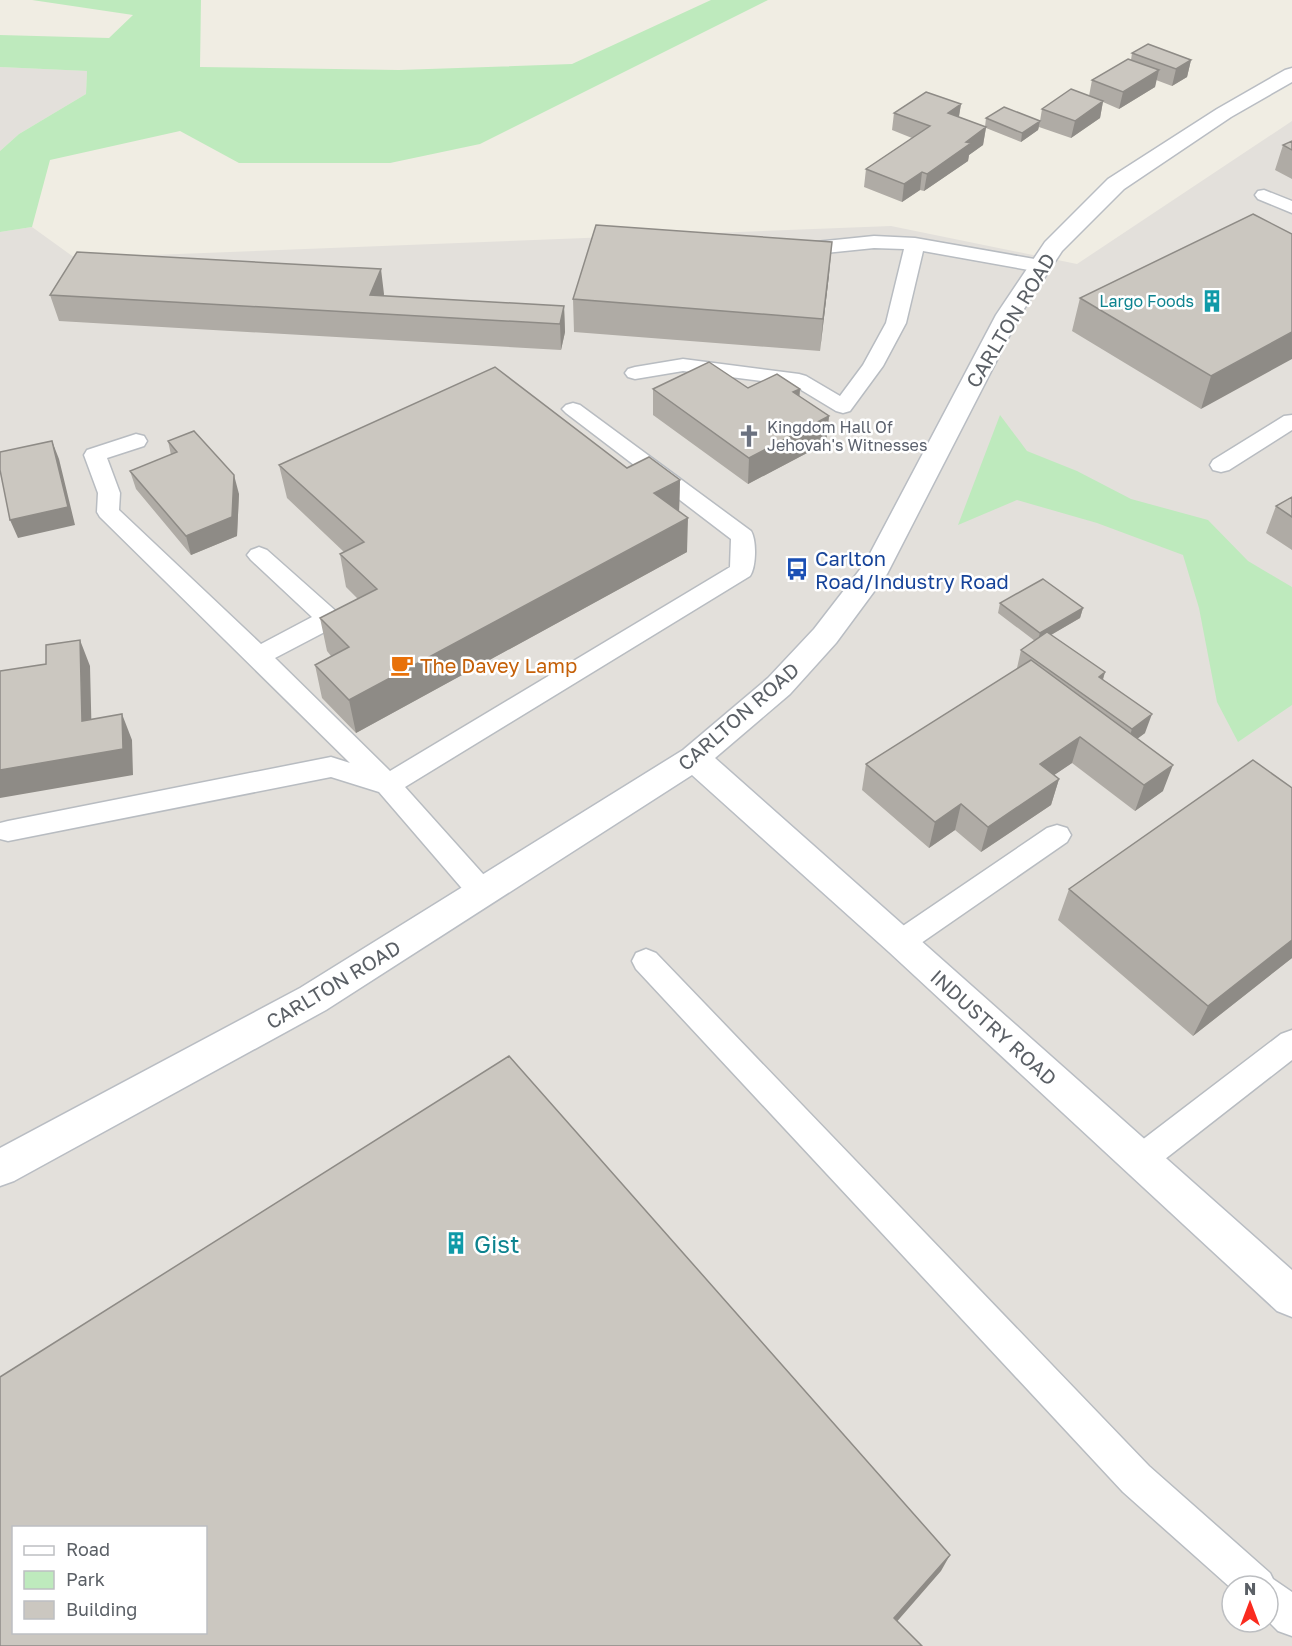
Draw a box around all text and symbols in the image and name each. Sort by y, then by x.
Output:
street label: CARLTON ROAD [960,249,1060,391]
building icon: Largo Foods [1199,288,1225,314]
place label: Largo Foods [1099,291,1194,311]
place label: Kingdom Hall Of Jehovah's Witnesses [767,417,927,455]
church icon: Kingdom Hall Of Jehovah's Witnesses [736,423,762,449]
place label: Carlton Road/Industry Road [815,546,1009,593]
bus stop icon: Carlton Road/Industry Road [784,556,810,582]
cafe icon: The Davey Lamp [389,652,415,678]
place label: The Davey Lamp [420,653,577,677]
street label: CARLTON ROAD [673,657,803,775]
street label: CARLTON ROAD [262,934,404,1034]
street label: INDUSTRY ROAD [926,964,1062,1090]
place label: Gist [474,1229,520,1258]
building icon: Gist [443,1230,469,1256]
legend [12,1526,207,1634]
text: Road [66,1538,110,1560]
text: Park [66,1568,105,1590]
north arrow [1220,1574,1280,1634]
text: N [1244,1579,1256,1599]
text: Building [66,1598,137,1620]

